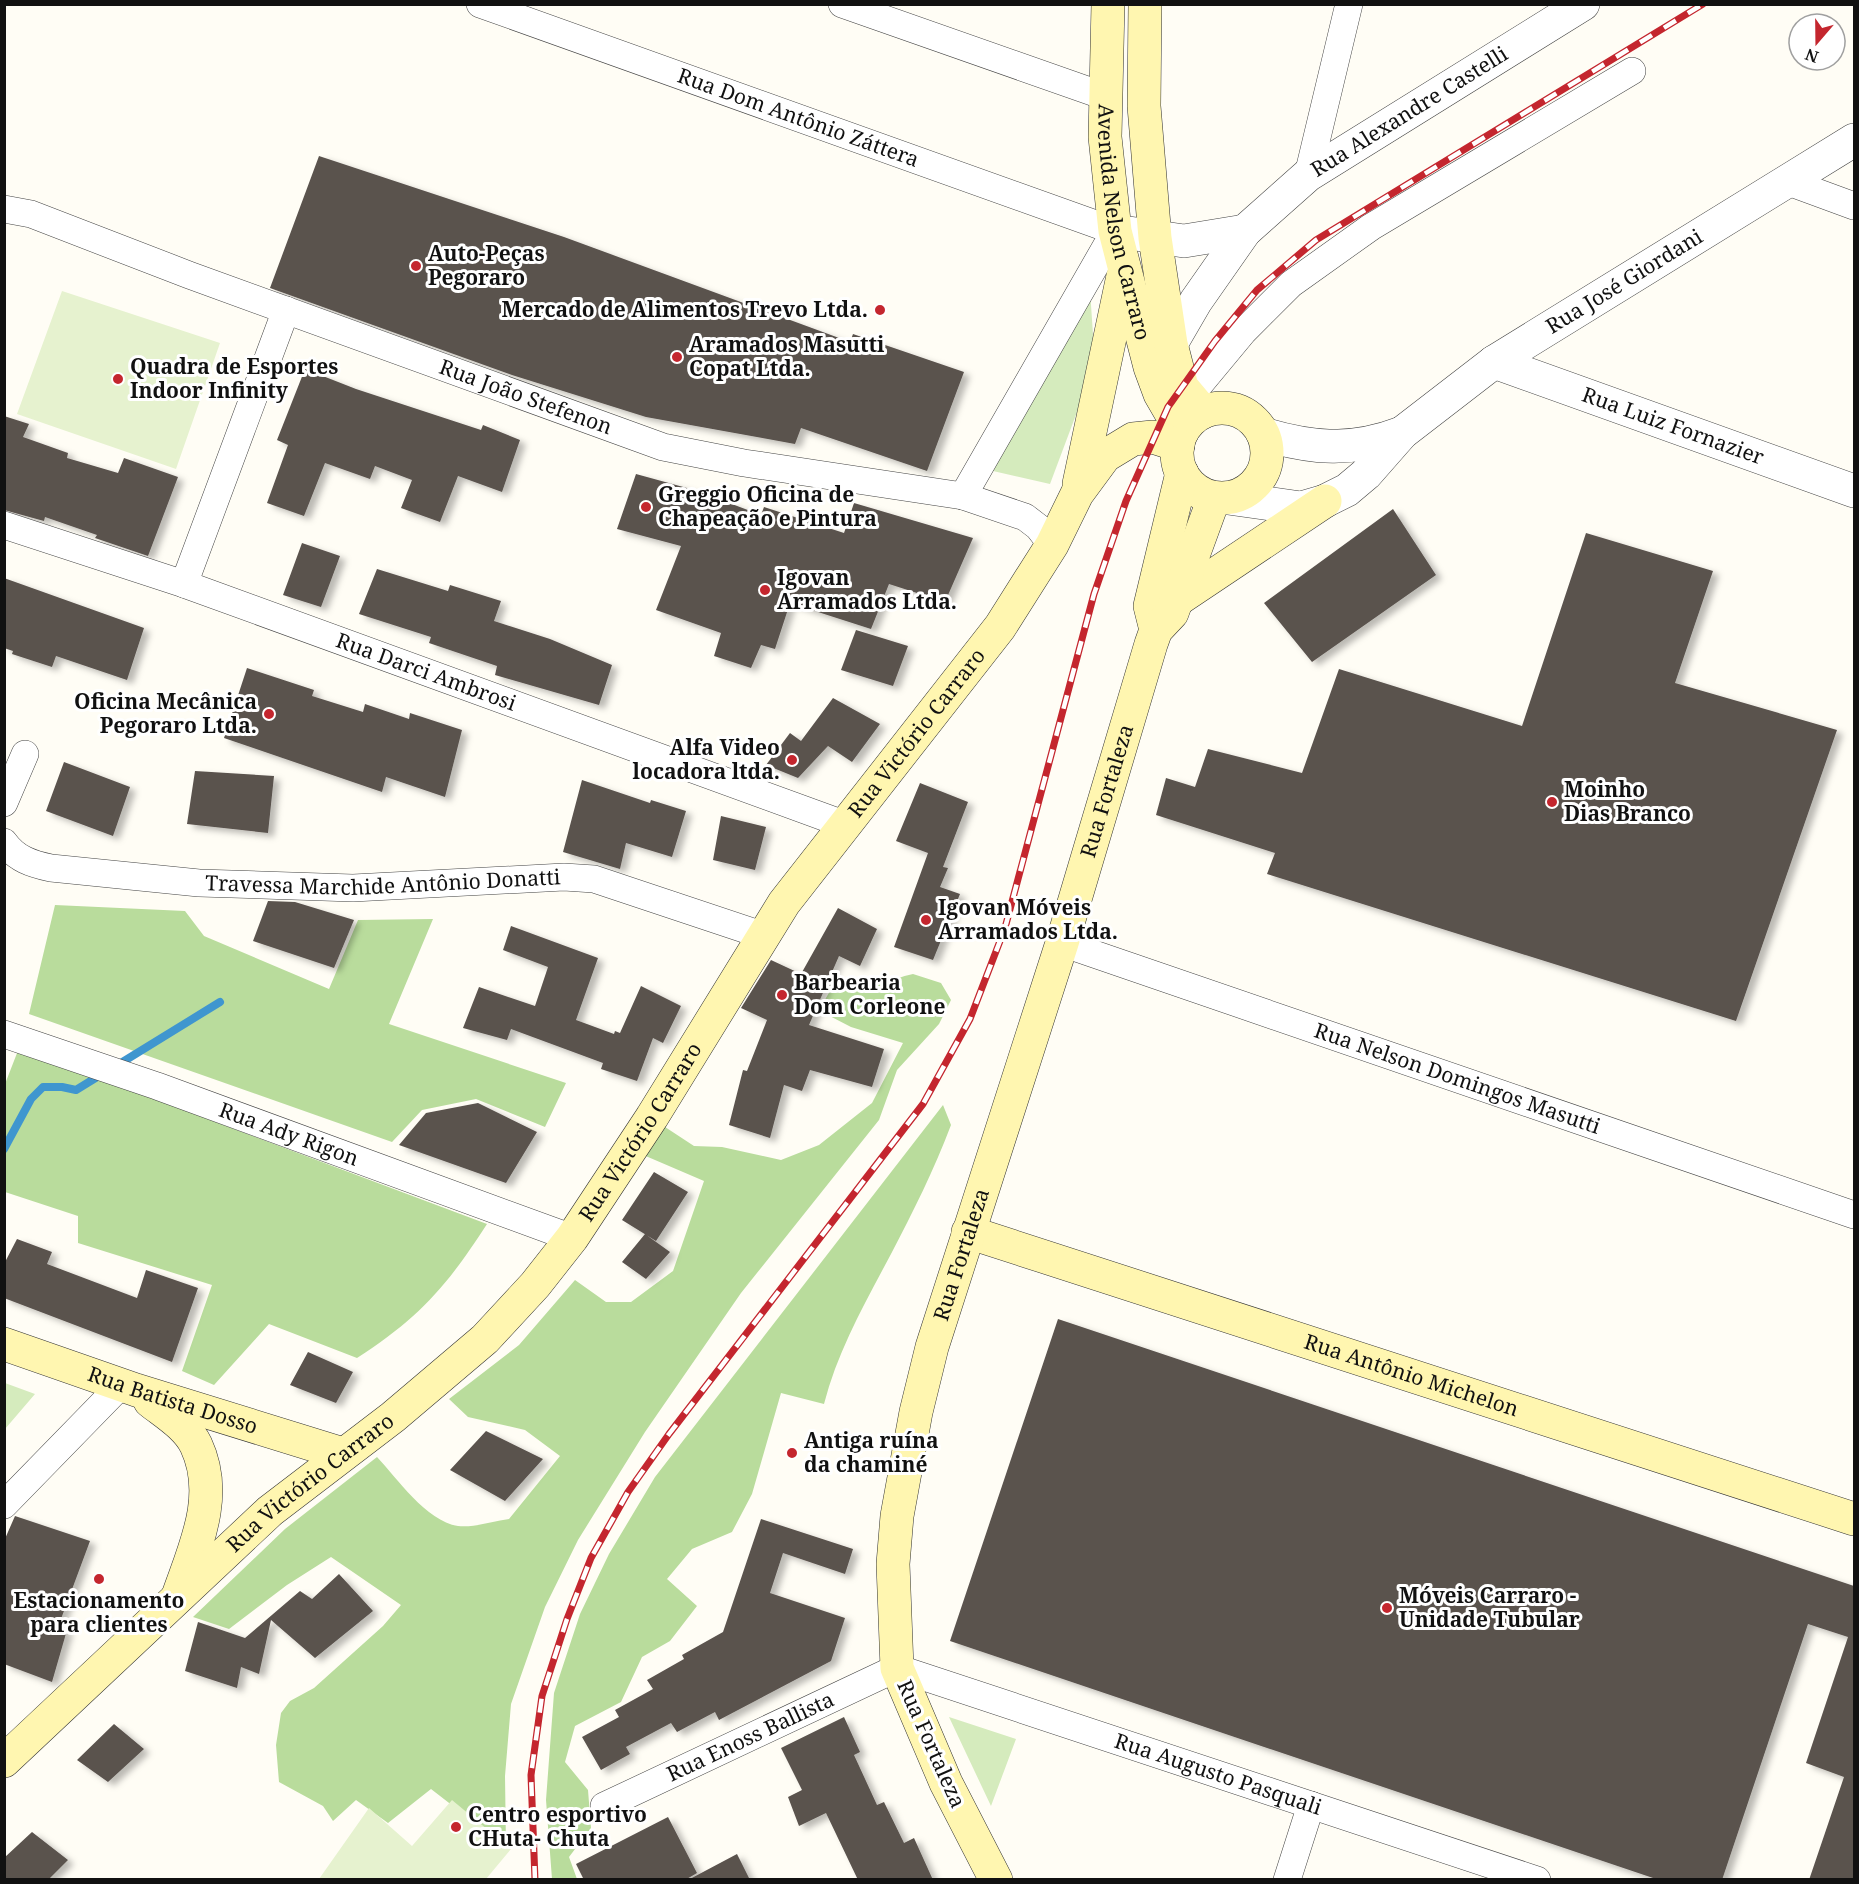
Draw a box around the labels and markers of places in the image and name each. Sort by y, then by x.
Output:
place label: Auto-Peças Pegoraro [428,239,545,291]
marker: Auto-Peças Pegoraro [409,259,423,273]
place label: Mercado de Alimentos Trevo Ltda. [502,295,868,323]
marker: Mercado de Alimentos Trevo Ltda. [873,303,887,317]
place label: Aramados Masutti Copat Ltda. [689,330,885,382]
marker: Aramados Masutti Copat Ltda. [670,350,684,364]
place label: Quadra de Esportes Indoor Infinity [130,352,338,404]
marker: Quadra de Esportes Indoor Infinity [111,372,125,386]
place label: Greggio Oficina de Chapeação e Pintura [658,480,877,532]
marker: Greggio Oficina de Chapeação e Pintura [639,500,653,514]
place label: Igovan Arramados Ltda. [777,563,957,615]
marker: Igovan Arramados Ltda. [758,583,772,597]
place label: Oficina Mecânica Pegoraro Ltda. [74,687,257,739]
marker: Oficina Mecânica Pegoraro Ltda. [262,707,276,721]
place label: Alfa Video locadora ltda. [633,733,780,785]
marker: Alfa Video locadora ltda. [785,753,799,767]
place label: Moinho Dias Branco [1564,775,1691,827]
marker: Moinho Dias Branco [1545,795,1559,809]
place label: Igovan Móveis Arramados Ltda. [938,893,1118,945]
marker: Igovan Móveis Arramados Ltda. [919,913,933,927]
place label: Barbearia Dom Corleone [794,968,945,1020]
marker: Barbearia Dom Corleone [775,988,789,1002]
place label: Antiga ruína da chaminé [804,1426,939,1478]
marker: Antiga ruína da chaminé [785,1446,799,1460]
marker: Estacionamento para clientes [92,1572,106,1586]
place label: Móveis Carraro - Unidade Tubular [1399,1581,1580,1633]
place label: Estacionamento para clientes [13,1586,185,1638]
marker: Móveis Carraro - Unidade Tubular [1380,1601,1394,1615]
place label: Centro esportivo CHuta- Chuta [468,1800,647,1852]
marker: Centro esportivo CHuta- Chuta [449,1820,463,1834]

